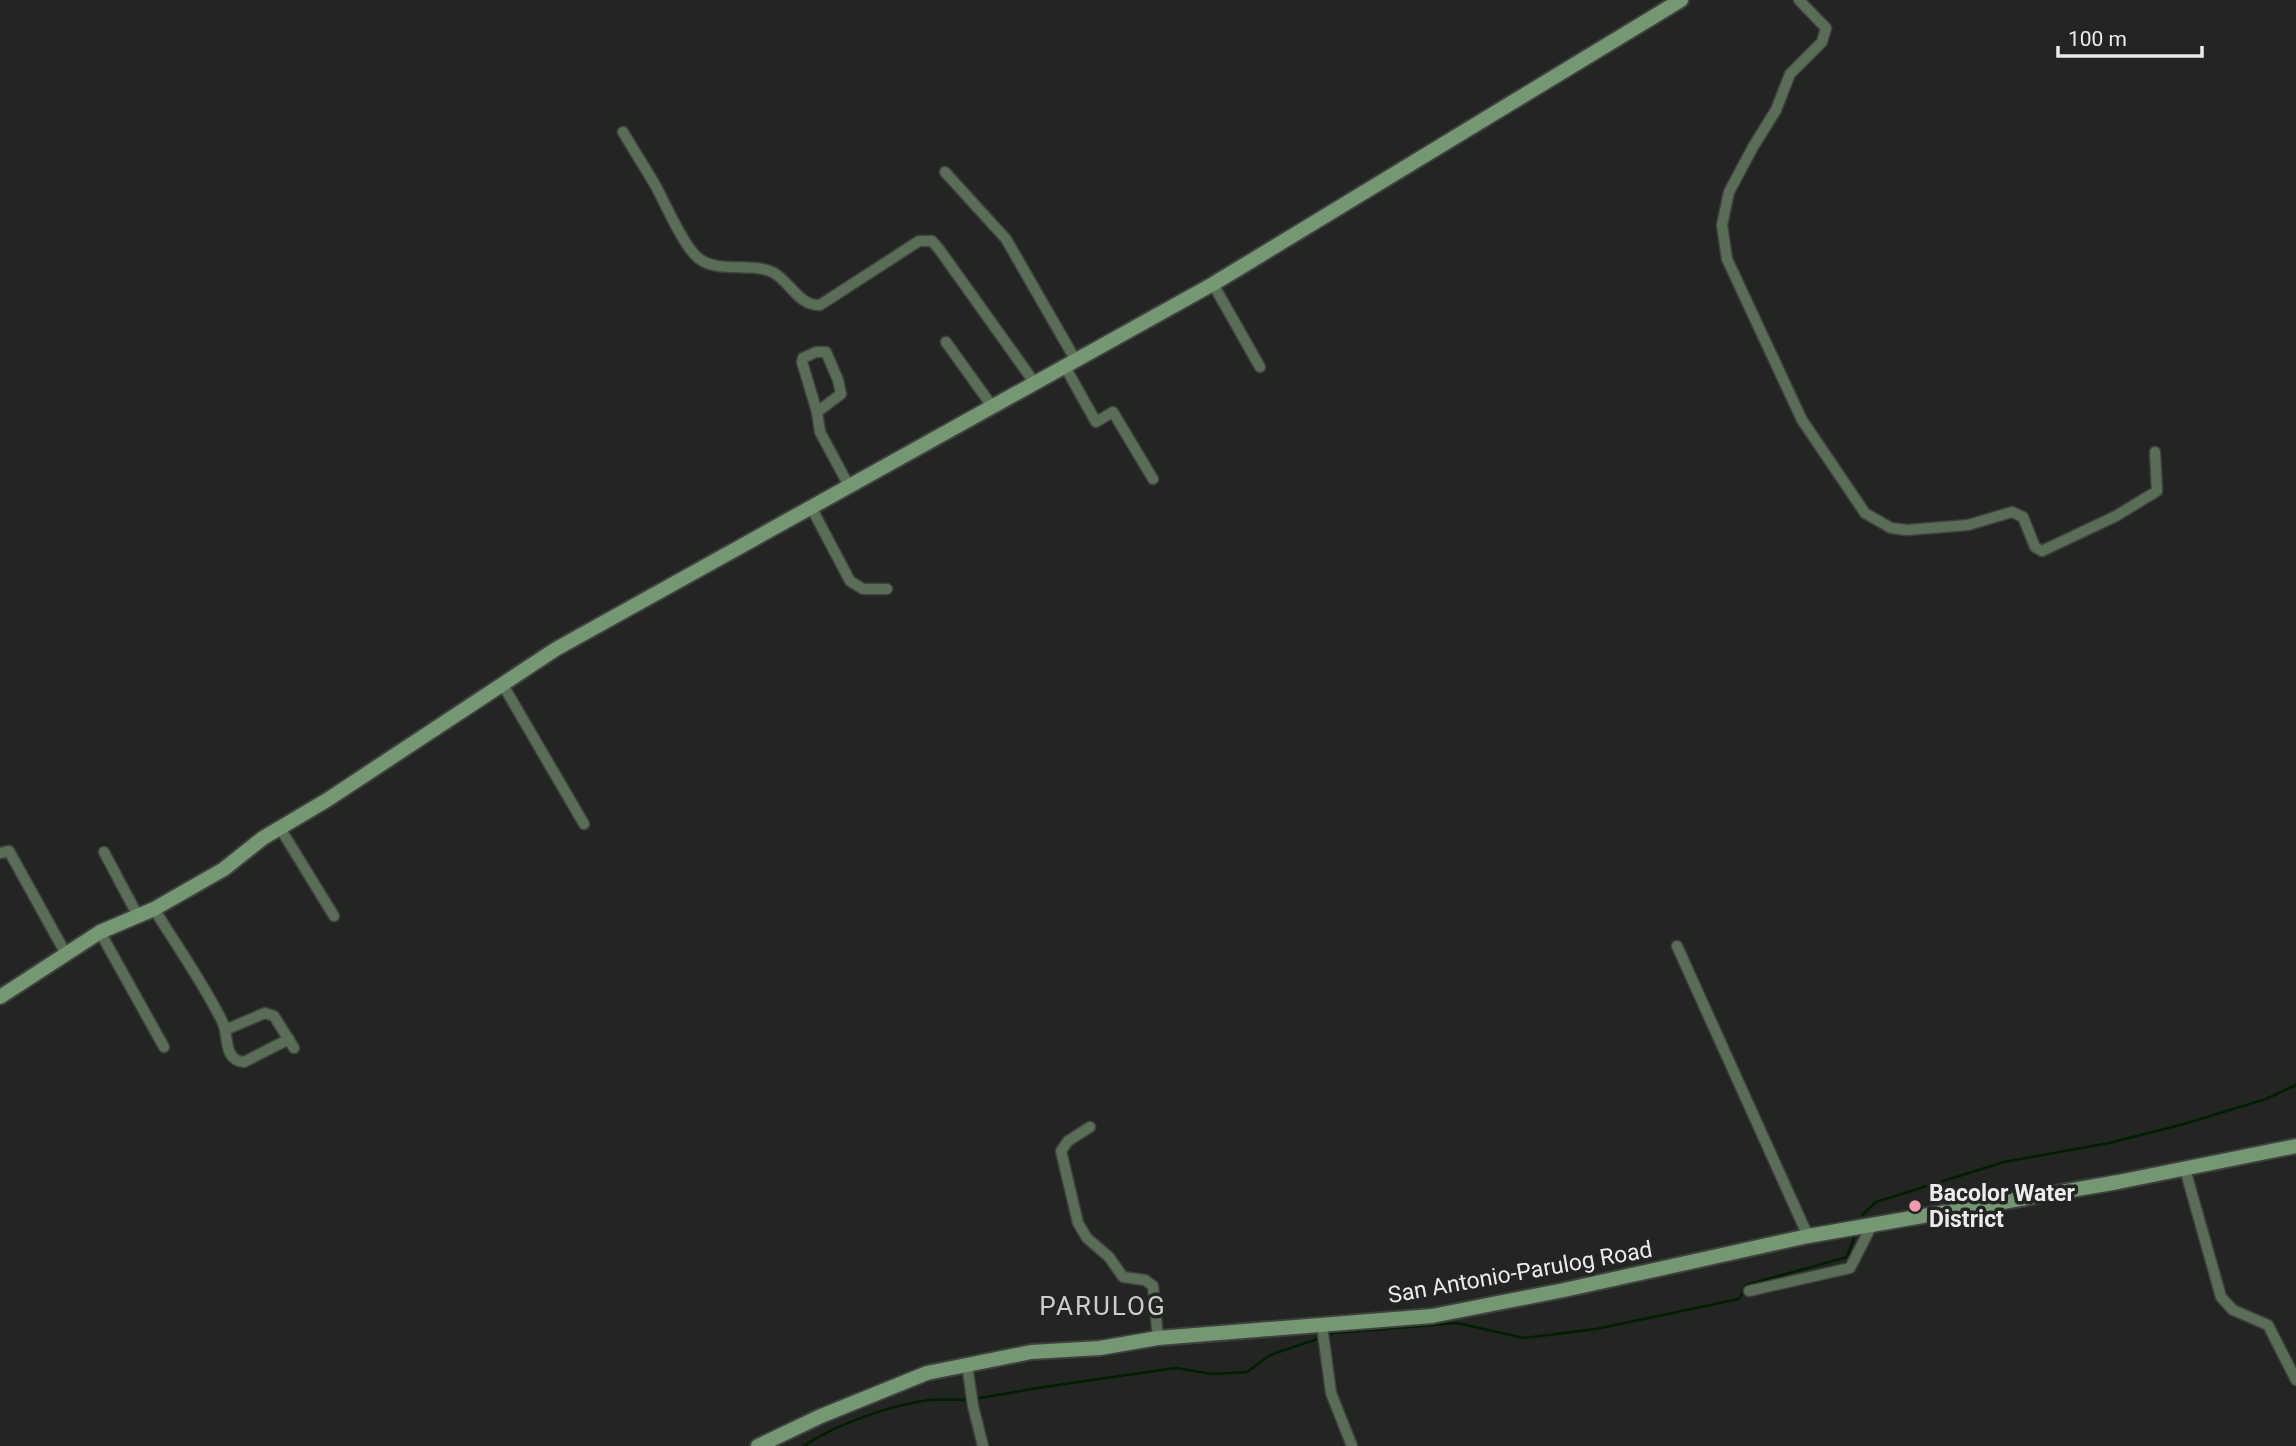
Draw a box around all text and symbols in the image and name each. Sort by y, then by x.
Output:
scale bar [2058,14,2202,58]
text: 100 m [2068,27,2127,51]
place label: Bacolor Water District [1929,1180,2075,1233]
marker: Bacolor Water District [1907,1198,1923,1214]
street label: San Antonio-Parulog Road [1386,1236,1654,1309]
district label: PARULOG [1039,1291,1167,1321]

